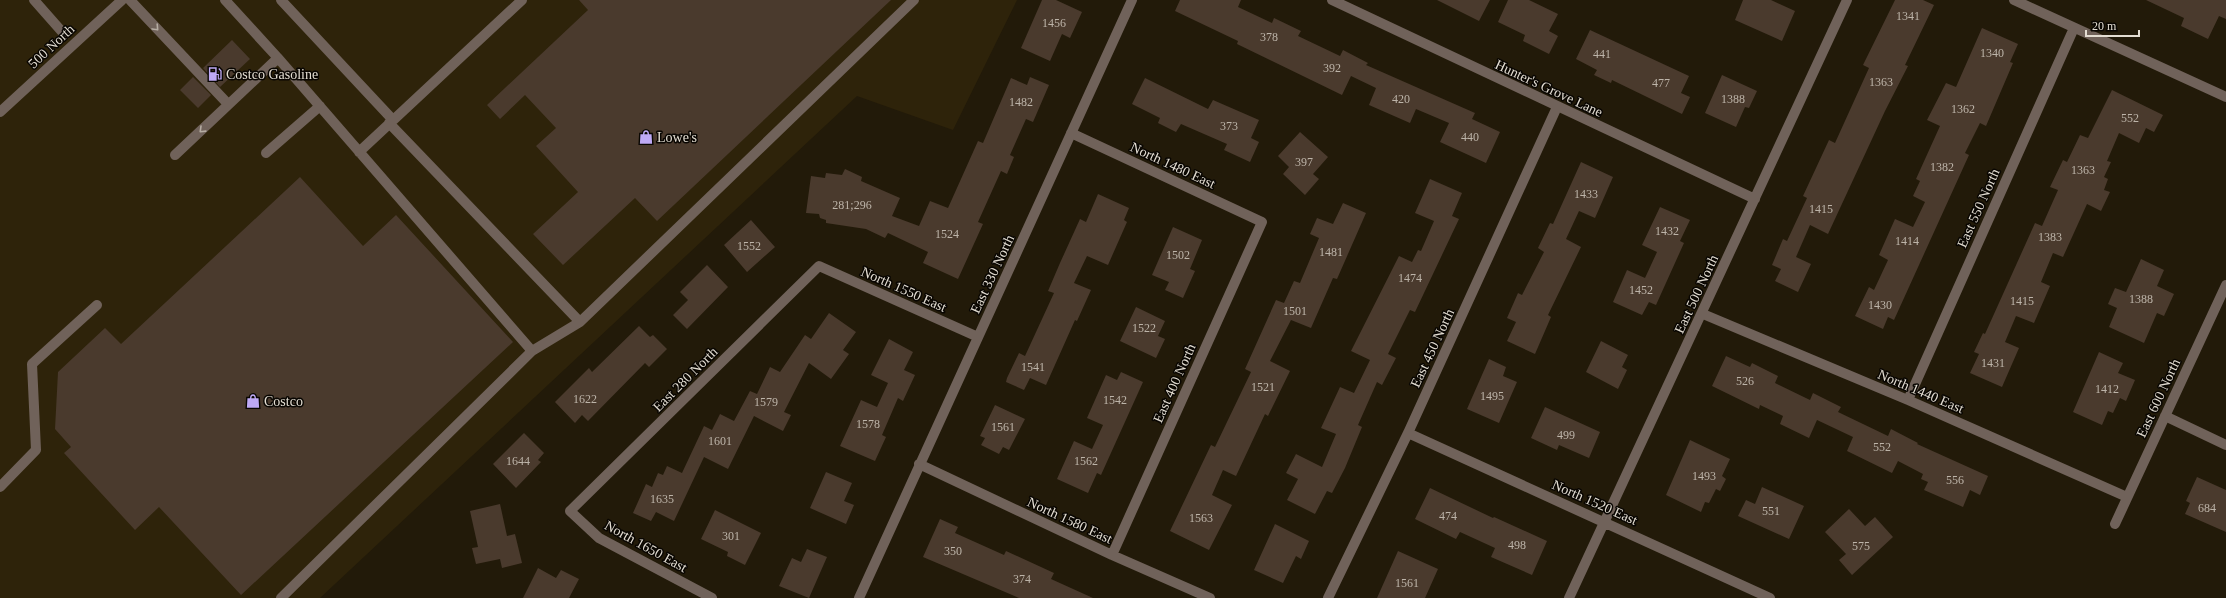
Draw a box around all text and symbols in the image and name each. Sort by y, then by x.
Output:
house number: 1341 [1896,9,1920,23]
scale bar [2086,12,2139,38]
house number: 1456 [1042,16,1066,30]
text: 20 m [2092,19,2117,33]
street label: 500 North [25,21,77,71]
one-way arrow [152,23,159,31]
house number: 378 [1260,30,1278,44]
house number: 1340 [1980,46,2004,60]
house number: 441 [1593,47,1611,61]
street label: Hunter's Grove Lane [1493,57,1605,120]
house number: 392 [1323,61,1341,75]
fuel station icon: Costco Gasoline [207,66,223,82]
place label: Costco Gasoline [226,67,318,82]
house number: 1363 [1869,75,1893,89]
house number: 477 [1652,76,1670,90]
house number: 420 [1392,92,1410,106]
house number: 1388 [1721,92,1745,106]
house number: 1482 [1009,95,1033,109]
house number: 1362 [1951,102,1975,116]
house number: 552 [2121,111,2139,125]
house number: 373 [1220,119,1238,133]
one-way arrow [199,125,207,132]
shop icon: Lowe's [638,129,654,145]
place label: Lowe's [657,130,697,145]
house number: 440 [1461,130,1479,144]
street label: North 1480 East [1128,139,1218,192]
house number: 397 [1295,155,1313,169]
house number: 1382 [1930,160,1954,174]
house number: 1363 [2071,163,2095,177]
street label: East 550 North [1954,166,2003,250]
house number: 1433 [1574,187,1598,201]
house number: 281;296 [832,198,872,212]
house number: 1415 [1809,202,1833,216]
house number: 1432 [1655,224,1679,238]
house number: 1524 [935,227,959,241]
house number: 1383 [2038,230,2062,244]
street label: East 330 North [968,233,1017,316]
house number: 1414 [1895,234,1919,248]
house number: 1552 [737,239,761,253]
house number: 1481 [1319,245,1343,259]
house number: 1502 [1166,248,1190,262]
street label: East 500 North [1672,253,1721,336]
street label: North 1550 East [859,264,949,315]
house number: 1474 [1398,271,1422,285]
house number: 1452 [1629,283,1653,297]
house number: 1388 [2129,292,2153,306]
house number: 1415 [2010,294,2034,308]
house number: 1430 [1868,298,1892,312]
house number: 1501 [1283,304,1307,318]
street label: East 450 North [1408,307,1457,390]
house number: 1522 [1132,321,1156,335]
street label: East 400 North [1150,341,1199,425]
street label: East 280 North [650,344,721,415]
house number: 1431 [1981,356,2005,370]
street label: East 600 North [2134,357,2183,440]
house number: 1541 [1021,360,1045,374]
street label: North 1440 East [1876,367,1966,416]
house number: 526 [1736,374,1754,388]
house number: 1521 [1251,380,1275,394]
house number: 1412 [2095,382,2119,396]
house number: 1495 [1480,389,1504,403]
house number: 1622 [573,392,597,406]
shop icon: Costco [245,393,261,409]
house number: 1542 [1103,393,1127,407]
place label: Costco [264,394,303,409]
house number: 1579 [754,395,778,409]
house number: 1578 [856,417,880,431]
house number: 1561 [991,420,1015,434]
house number: 499 [1557,428,1575,442]
house number: 1601 [708,434,732,448]
house number: 552 [1873,440,1891,454]
house number: 1644 [506,454,530,468]
house number: 1562 [1074,454,1098,468]
house number: 1493 [1692,469,1716,483]
house number: 556 [1946,473,1964,487]
street label: North 1520 East [1550,477,1640,528]
house number: 1635 [650,492,674,506]
street label: North 1580 East [1025,494,1115,547]
house number: 684 [2198,501,2216,515]
house number: 551 [1762,504,1780,518]
house number: 474 [1439,509,1457,523]
house number: 1563 [1189,511,1213,525]
street label: North 1650 East [602,518,690,575]
house number: 301 [722,529,740,543]
house number: 498 [1508,538,1526,552]
house number: 575 [1852,539,1870,553]
house number: 350 [944,544,962,558]
house number: 374 [1013,572,1031,586]
house number: 1561 [1395,576,1419,590]

